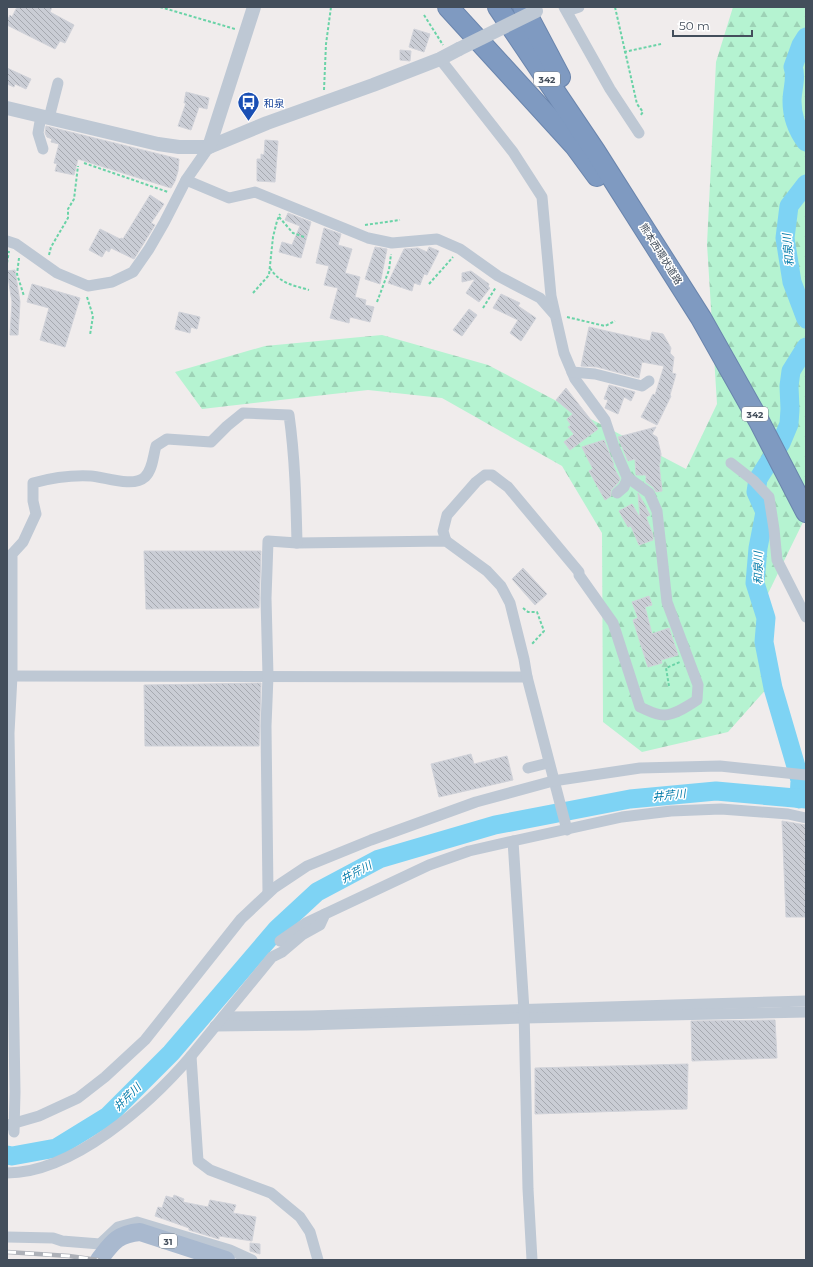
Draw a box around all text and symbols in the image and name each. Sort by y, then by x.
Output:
scale bar [673,12,752,38]
text: 50 m [679,18,710,33]
road number: 342 [534,72,560,86]
bus stop icon: 和泉 [235,90,261,123]
place label: 和泉 [264,97,285,110]
street label: 熊本西環状道路 [637,221,685,287]
water label: 和泉川 [780,232,796,267]
road number: 342 [742,407,768,421]
water label: 和泉川 [751,551,765,585]
water label: 井芹川 [652,786,687,804]
water label: 井芹川 [338,858,375,886]
water label: 井芹川 [110,1080,144,1114]
road number: 31 [159,1234,177,1248]

